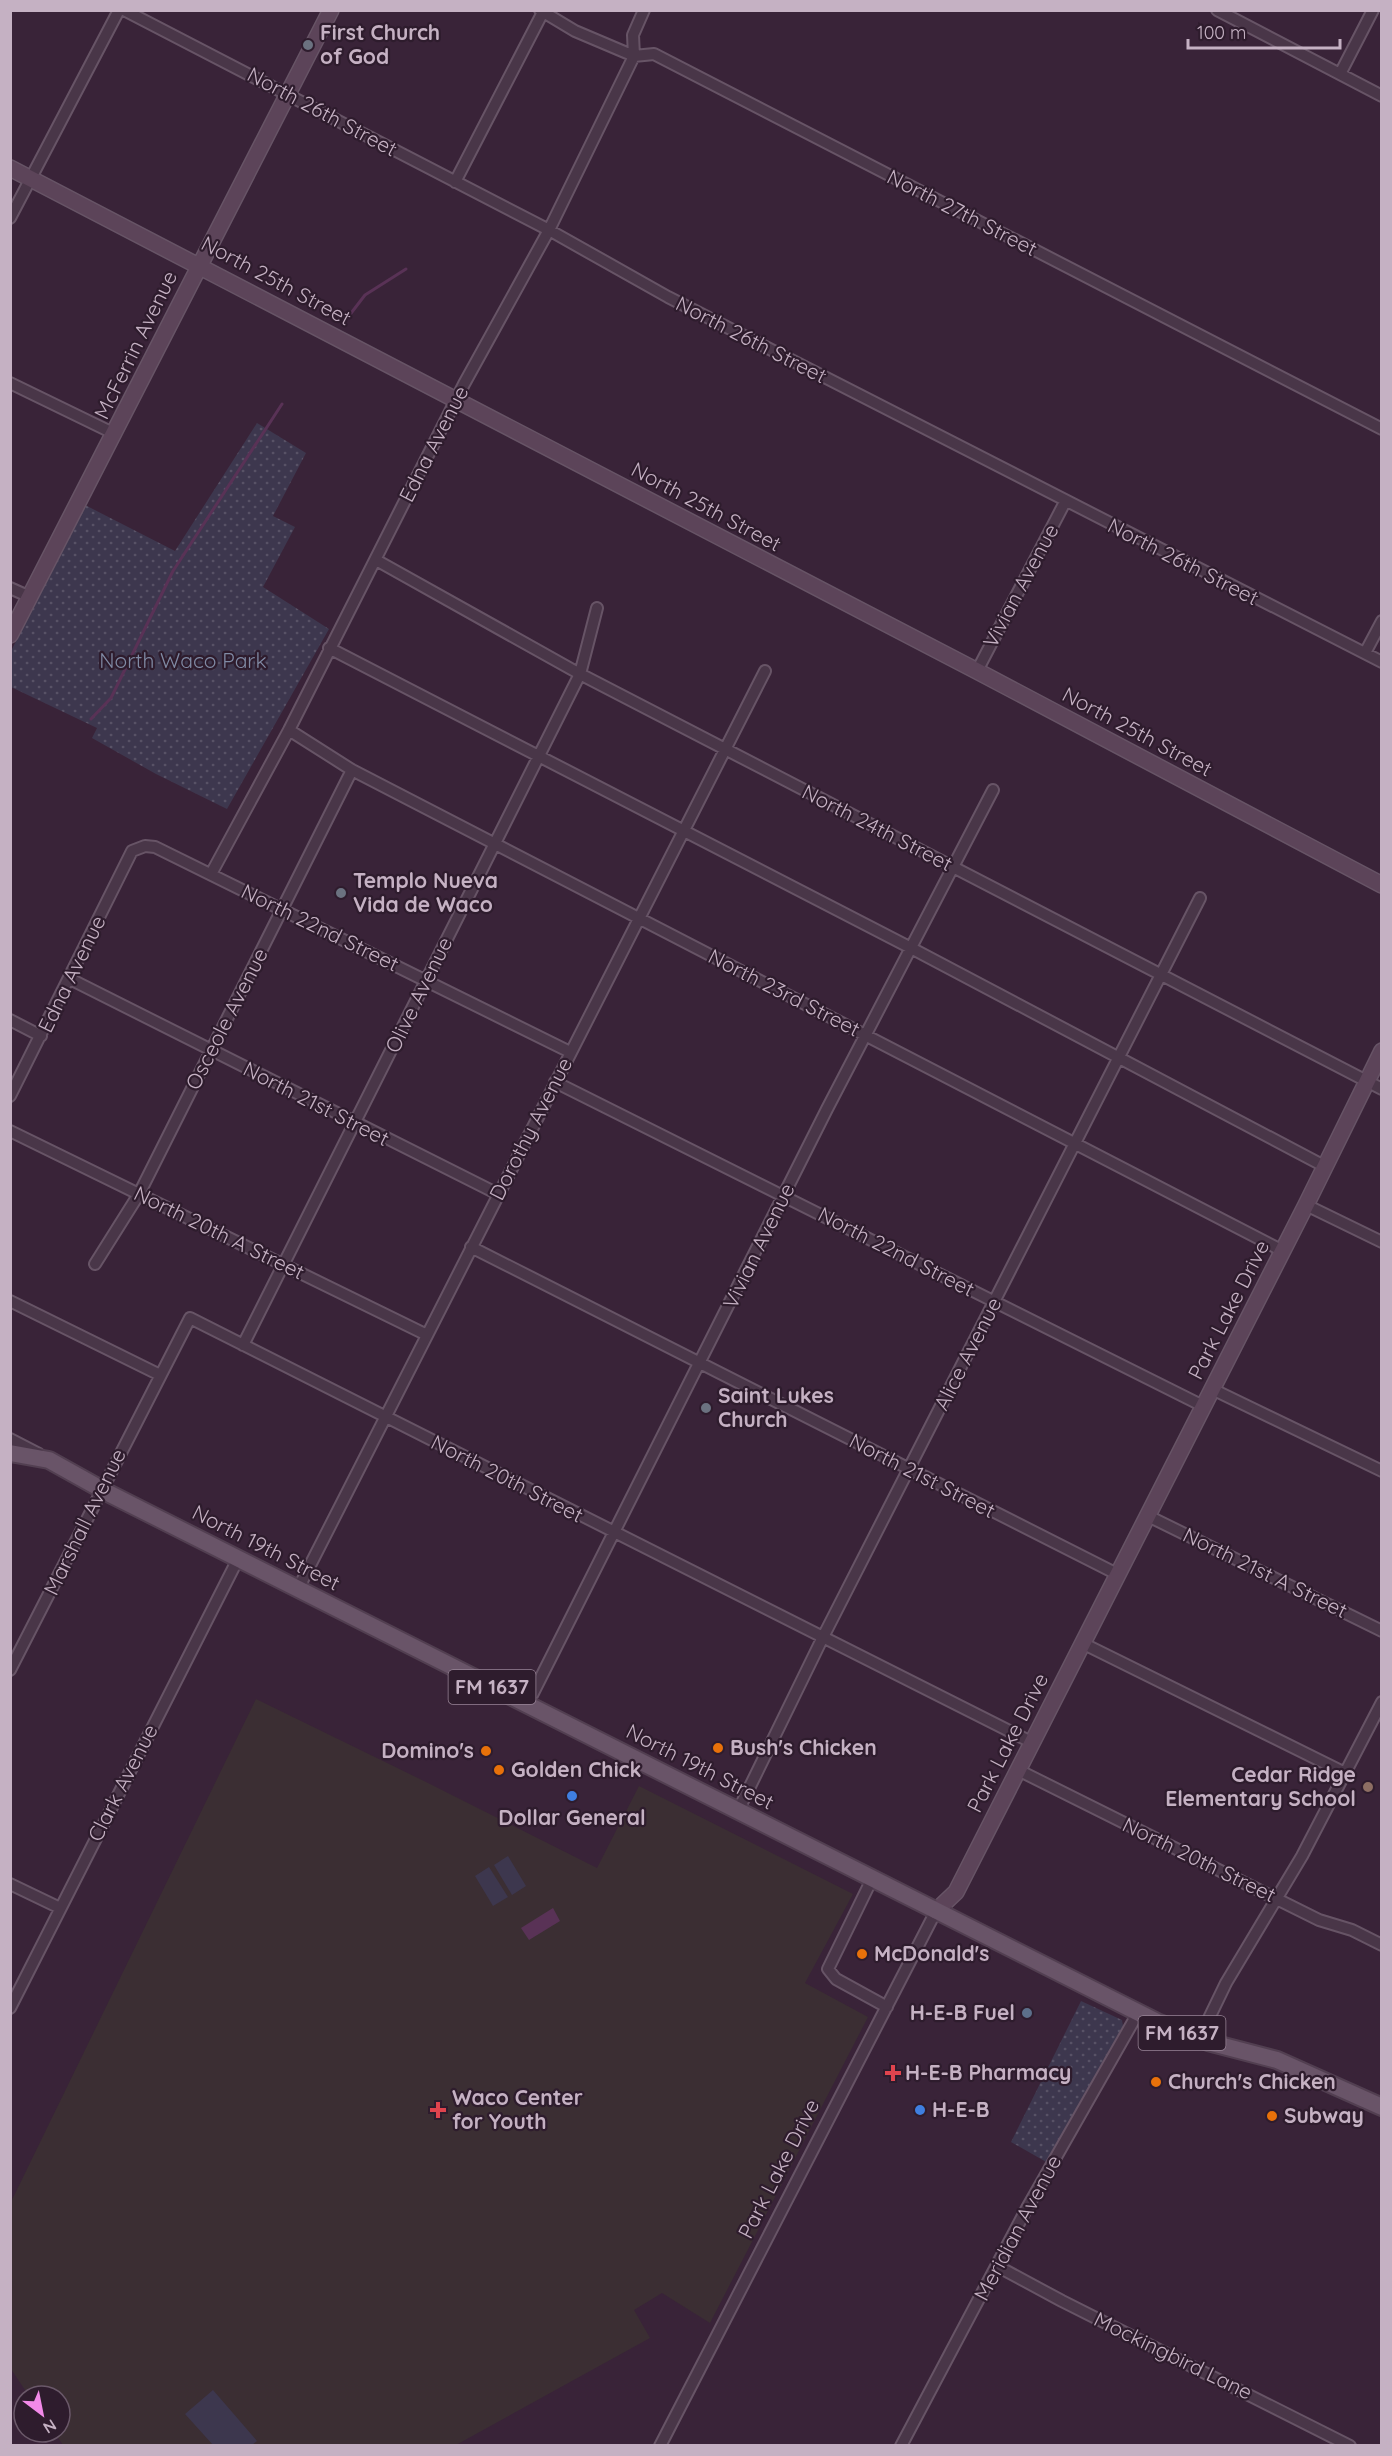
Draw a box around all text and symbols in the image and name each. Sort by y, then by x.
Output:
scale bar [1188,12,1340,50]
place label: First Church of God [320,19,440,69]
text: 100 m [1197,21,1246,44]
marker: First Church of God [301,38,315,52]
street label: North 26th Street [243,61,402,162]
street label: North 27th Street [883,163,1042,261]
street label: North 25th Street [197,230,356,331]
street label: McFerrin Avenue [88,266,182,423]
street label: North 26th Street [672,290,831,388]
street label: Edna Avenue [393,381,474,506]
street label: North 25th Street [627,456,786,557]
street label: North 26th Street [1104,512,1263,610]
street label: Vivian Avenue [977,519,1064,652]
park label: North Waco Park [99,647,267,673]
street label: North 25th Street [1058,681,1217,782]
street label: North 24th Street [798,778,957,876]
place label: Templo Nueva Vida de Waco [353,867,498,917]
street label: North 22nd Street [237,878,403,977]
marker: Templo Nueva Vida de Waco [334,886,348,900]
street label: Edna Avenue [32,911,111,1036]
street label: Olive Avenue [379,932,457,1057]
street label: Osceole Avenue [179,943,273,1094]
street label: North 23rd Street [704,943,865,1042]
street label: Dorothy Avenue [483,1053,577,1204]
street label: North 21st Street [239,1055,394,1151]
street label: Vivian Avenue [717,1179,800,1313]
street label: North 20th A Street [130,1180,309,1285]
street label: North 22nd Street [814,1200,979,1302]
street label: Park Lake Drive [1182,1235,1274,1384]
street label: Alice Avenue [928,1293,1007,1414]
place label: Saint Lukes Church [718,1382,834,1432]
marker: Saint Lukes Church [699,1401,713,1415]
street label: North 21st Street [845,1427,1000,1523]
street label: North 20th Street [427,1429,588,1528]
street label: Marshall Avenue [37,1444,131,1599]
street label: North 19th Street [188,1499,345,1596]
street label: North 21st A Street [1179,1521,1352,1623]
street label: Park Lake Drive [961,1668,1053,1817]
road number: FM 1637 [448,1670,536,1704]
street label: North 19th Street [622,1718,779,1815]
street label: Clark Avenue [81,1720,163,1846]
place label: Bush's Chicken [730,1734,877,1760]
place label: Domino's [381,1737,474,1763]
marker: Bush's Chicken [711,1741,725,1755]
marker: Domino's [479,1744,493,1758]
place label: Golden Chick [511,1756,642,1782]
place label: Cedar Ridge Elementary School [1165,1761,1356,1811]
marker: Golden Chick [492,1763,506,1777]
marker: Cedar Ridge Elementary School [1361,1780,1375,1794]
marker: Dollar General [565,1789,579,1803]
place label: Dollar General [498,1804,646,1830]
street label: North 20th Street [1119,1811,1280,1907]
place label: McDonald's [874,1940,989,1966]
marker: McDonald's [855,1947,869,1961]
place label: H-E-B Fuel [910,1999,1015,2025]
marker: H-E-B Fuel [1020,2006,1034,2020]
road number: FM 1637 [1138,2016,1226,2050]
place label: H-E-B Pharmacy [905,2059,1071,2085]
marker: H-E-B Pharmacy [886,2066,900,2080]
place label: Church's Chicken [1168,2068,1336,2094]
marker: Church's Chicken [1149,2075,1163,2089]
place label: Waco Center for Youth [452,2084,583,2134]
street label: Park Lake Drive [732,2094,824,2243]
place label: H-E-B [932,2096,990,2122]
marker: Waco Center for Youth [429,2101,447,2119]
place label: Subway [1284,2102,1364,2128]
marker: H-E-B [913,2103,927,2117]
marker: Subway [1265,2109,1279,2123]
street label: Meridian Avenue [968,2150,1066,2305]
street label: Mockingbird Lane [1090,2305,1257,2405]
north arrow [12,2384,72,2444]
text: N [40,2415,60,2438]

